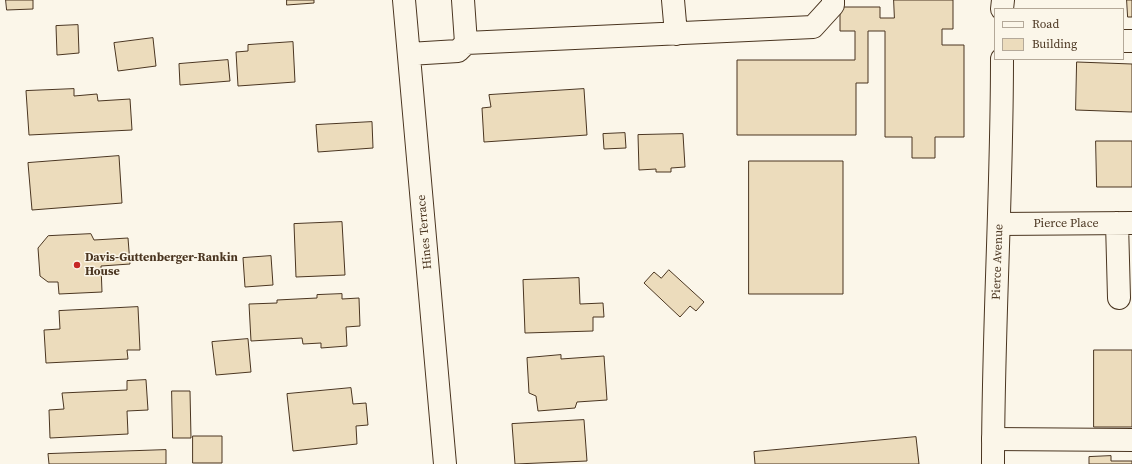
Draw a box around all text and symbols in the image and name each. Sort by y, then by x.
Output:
legend [994,8,1124,60]
text: Road [1032,16,1059,32]
text: Building [1032,36,1077,52]
street label: Hines Terrace [415,194,435,270]
street label: Pierce Place [1033,217,1099,231]
street label: Pierce Avenue [989,224,1007,300]
place label: Davis-Guttenberger-Rankin House [85,251,238,279]
marker: Davis-Guttenberger-Rankin House [72,260,82,270]

